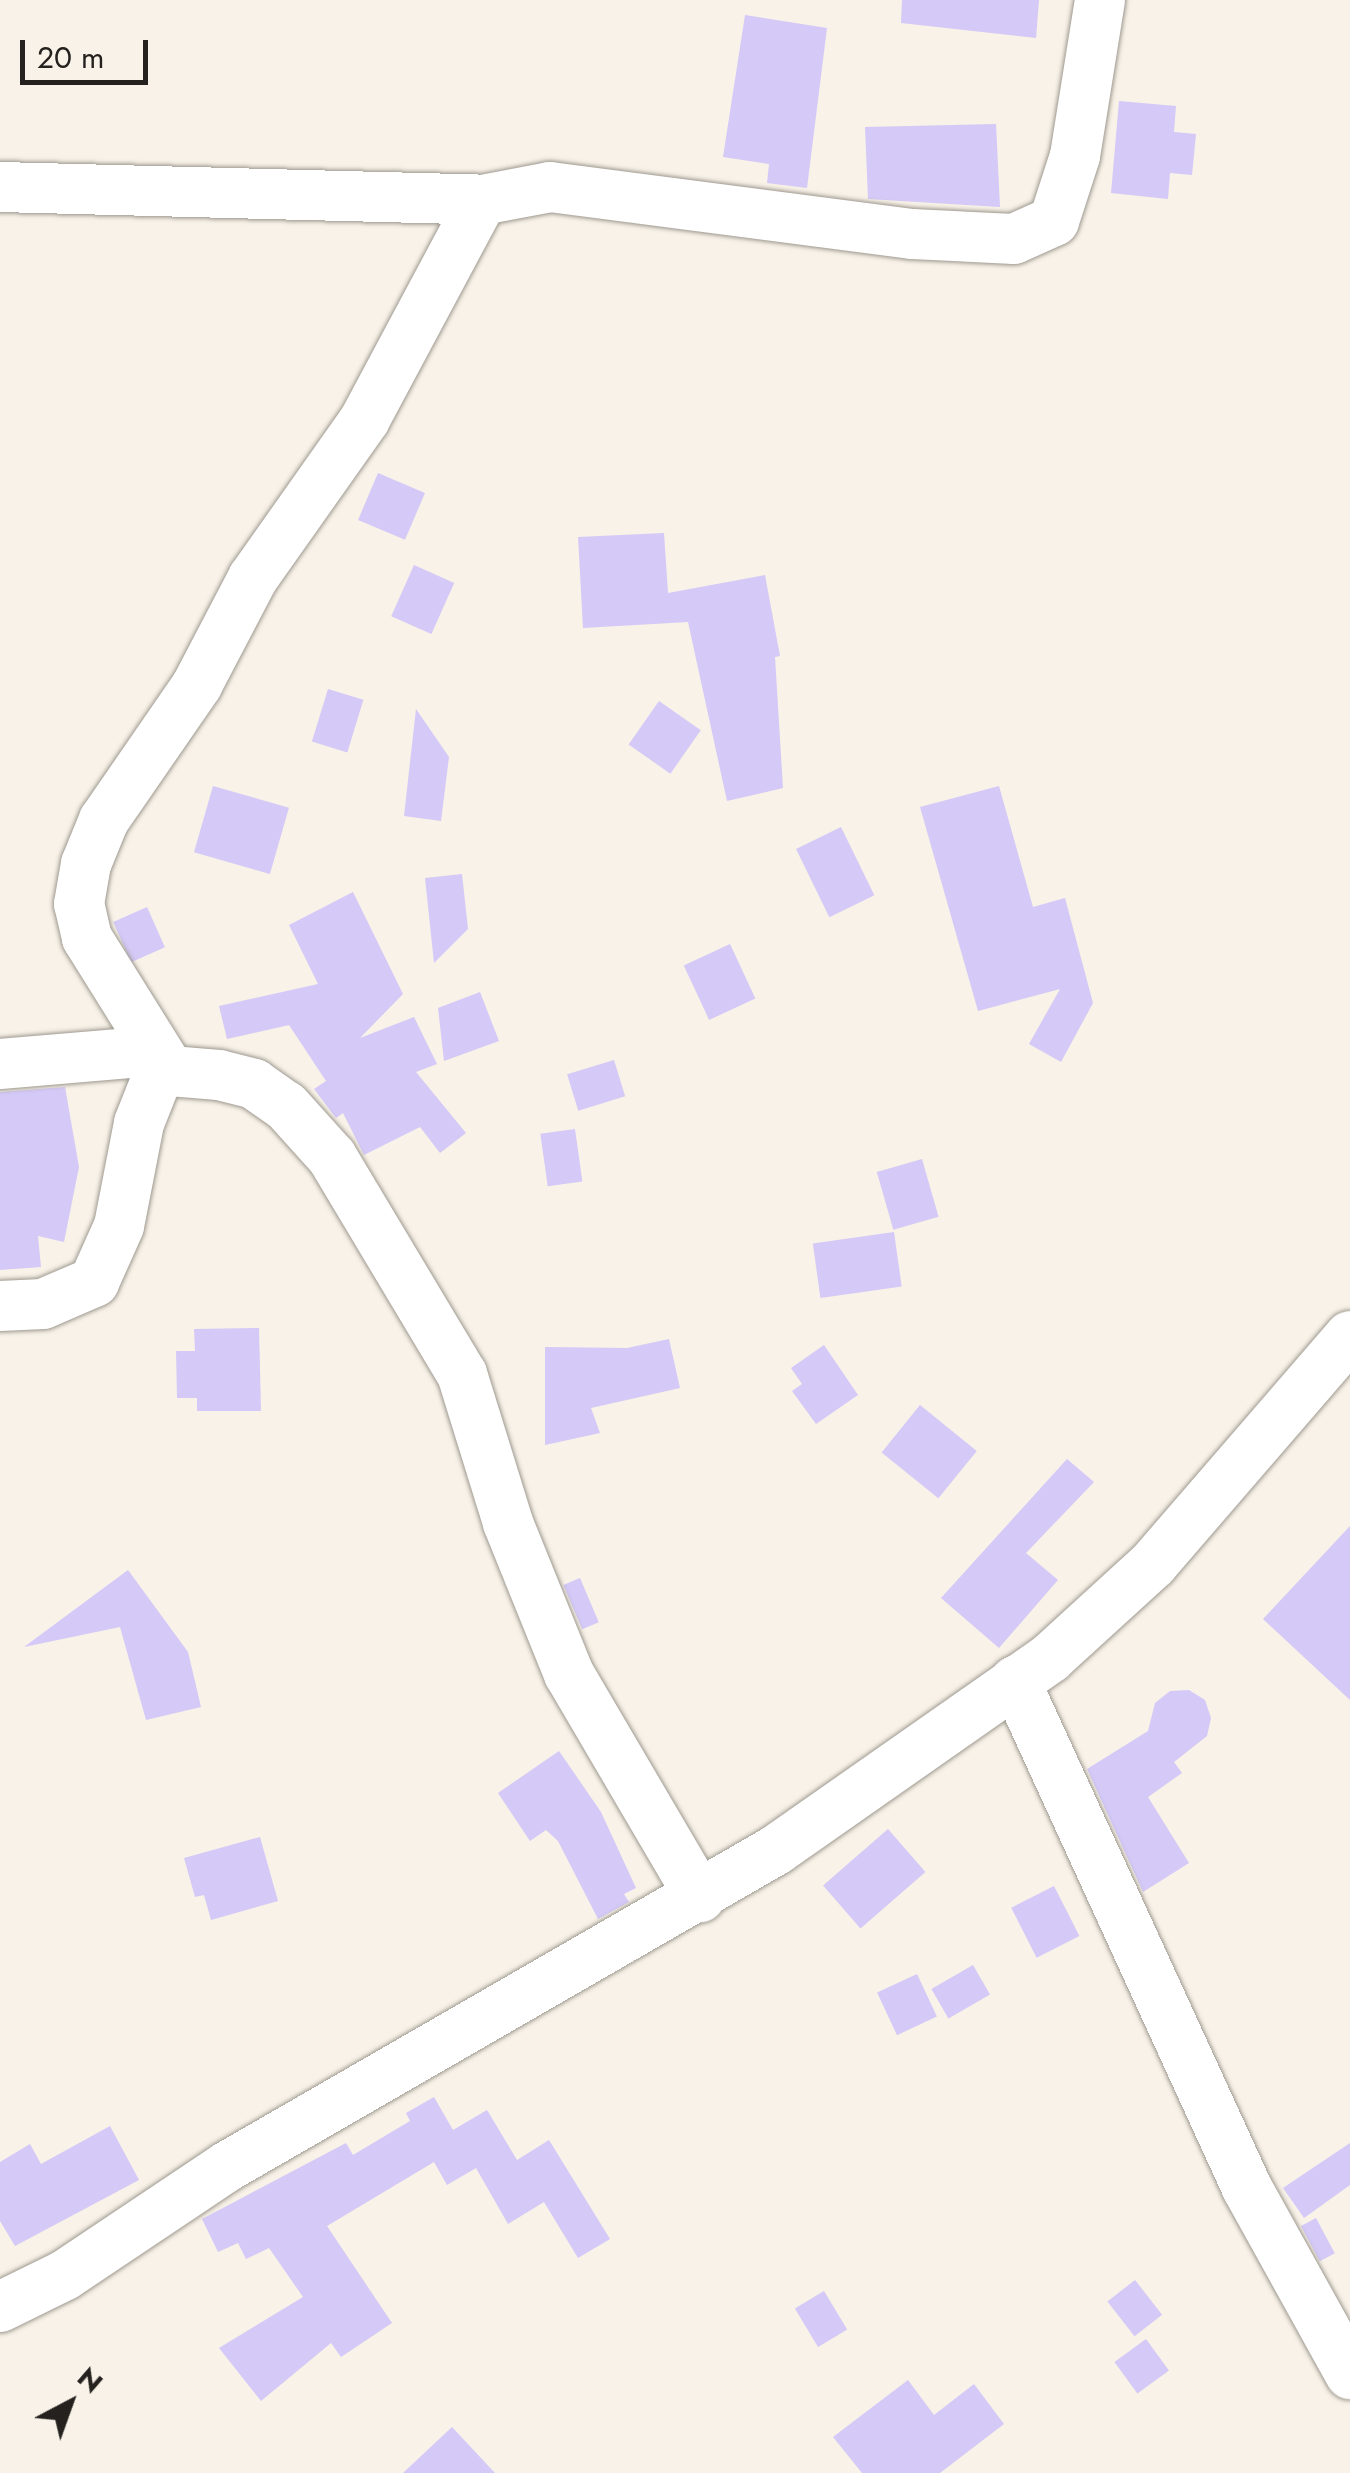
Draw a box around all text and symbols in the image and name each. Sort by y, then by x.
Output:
scale bar [25,20,152,82]
text: 20 m [37,36,104,79]
north arrow [20,2353,120,2453]
text: N [68,2357,112,2403]

